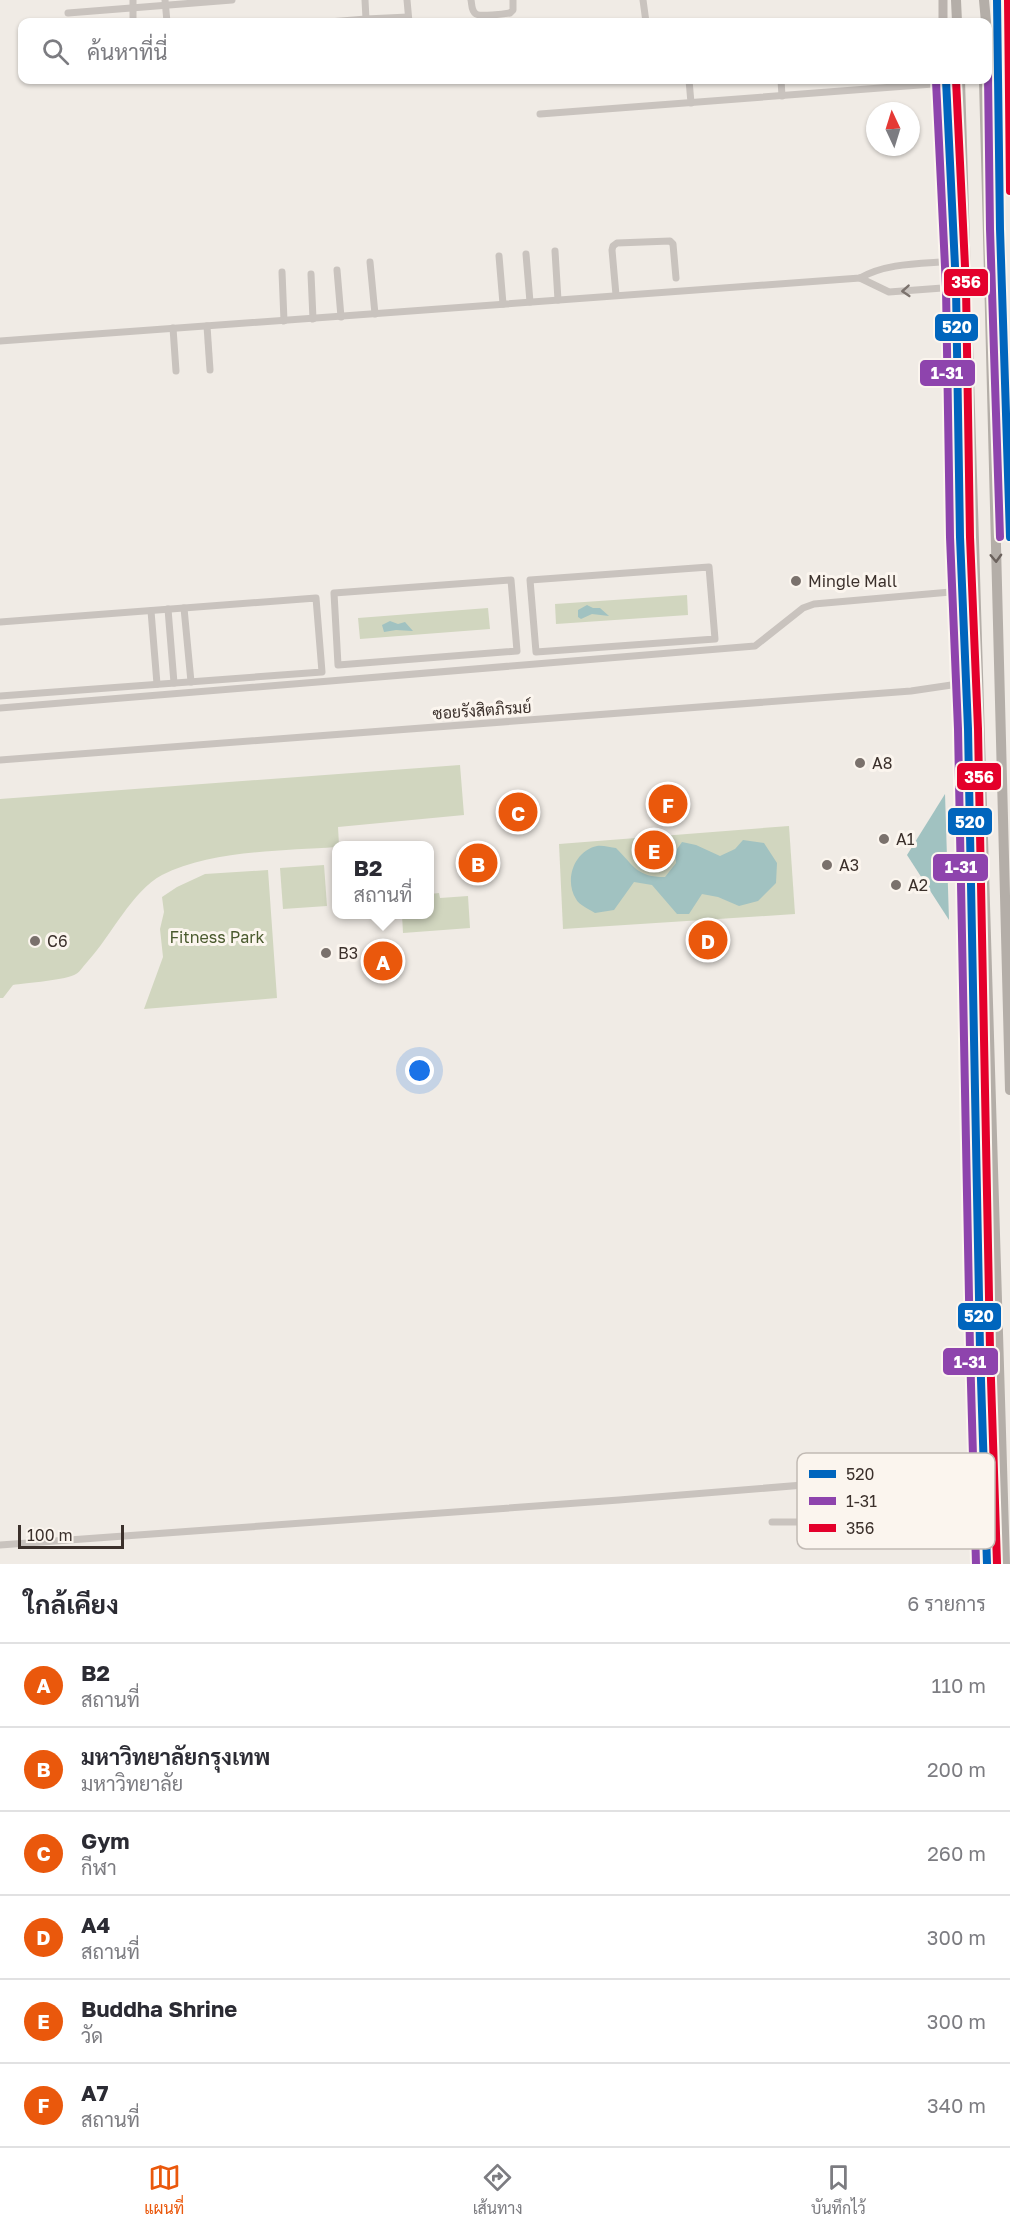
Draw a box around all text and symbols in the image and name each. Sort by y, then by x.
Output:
search box [18,18,992,84]
icon: search [39,35,72,68]
text: ค้นหาที่นี่ [87,38,167,65]
north arrow [866,102,920,156]
line badge: 356 [943,268,989,297]
text: 356 [951,272,981,292]
one-way arrow [902,284,911,297]
line badge: 520 [934,313,979,342]
text: 520 [942,317,972,337]
line badge: 1-31 [919,359,976,387]
text: 1-31 [931,363,963,383]
one-way arrow [990,553,1002,562]
place label: Mingle Mall [808,571,897,591]
marker: Mingle Mall [789,574,803,588]
street label: ซอยรังสิตภิรมย์ [432,695,532,723]
place label: A8 [872,753,892,773]
marker: A8 [853,756,867,770]
line badge: 356 [956,762,1002,791]
text: 356 [964,767,994,787]
pin: F [648,782,688,826]
pin: C [498,790,538,834]
line badge: 520 [947,807,993,836]
text: 520 [955,812,985,832]
pin: E [634,828,674,872]
place label: A1 [896,829,915,849]
marker: A1 [877,832,891,846]
pin: B [458,840,498,886]
popup [332,841,434,919]
line badge: 1-31 [932,853,989,882]
text: B2 [354,854,383,881]
place label: A3 [839,855,859,875]
text: 1-31 [945,857,977,877]
marker: A3 [820,858,834,872]
place label: A2 [908,875,928,895]
marker: A2 [889,878,903,892]
text: สถานที่ [354,882,412,906]
pin: D [688,918,728,962]
park label: Fitness Park [170,927,264,947]
place label: C6 [47,931,68,951]
marker: C6 [28,934,42,948]
pin: A [364,938,403,984]
place label: B3 [338,943,358,963]
marker: B3 [319,946,333,960]
your location [405,1056,434,1085]
line badge: 520 [957,1302,1002,1331]
text: 520 [964,1306,994,1326]
line badge: 1-31 [942,1347,999,1376]
text: 1-31 [954,1352,986,1372]
legend [797,1453,995,1549]
text: 520 [846,1464,874,1484]
text: 1-31 [846,1491,877,1511]
text: 356 [846,1518,874,1538]
scale bar [18,1522,124,1550]
text: 100 m [27,1525,73,1545]
text: ใกล้เคียง [24,1589,119,1620]
text: 6 รายการ [907,1591,986,1615]
text: B2 [81,1659,110,1686]
text: A [36,1673,51,1697]
text: 110 m [932,1673,986,1697]
text: สถานที่ [81,1687,140,1711]
text: มหาวิทยาลัยกรุงเทพ [81,1743,270,1770]
text: B [36,1757,51,1781]
text: 200 m [927,1757,986,1781]
text: มหาวิทยาลัย [81,1771,183,1795]
text: Gym [81,1827,130,1854]
text: C [36,1841,51,1865]
text: 260 m [927,1841,986,1865]
text: กีฬา [81,1855,117,1879]
text: A4 [81,1911,110,1938]
text: D [36,1925,51,1949]
text: 300 m [927,1925,986,1949]
text: สถานที่ [81,1939,140,1963]
text: Buddha Shrine [81,1995,237,2022]
text: E [37,2009,50,2033]
text: 300 m [927,2009,986,2033]
text: วัด [81,2023,103,2047]
text: A7 [81,2079,109,2106]
text: F [38,2093,49,2117]
text: 340 m [927,2093,986,2117]
text: สถานที่ [81,2107,140,2131]
tab: แผนที่ [144,2161,184,2218]
tab: เส้นทาง [473,2161,523,2218]
tab: บันทึกไว้ [811,2161,866,2218]

